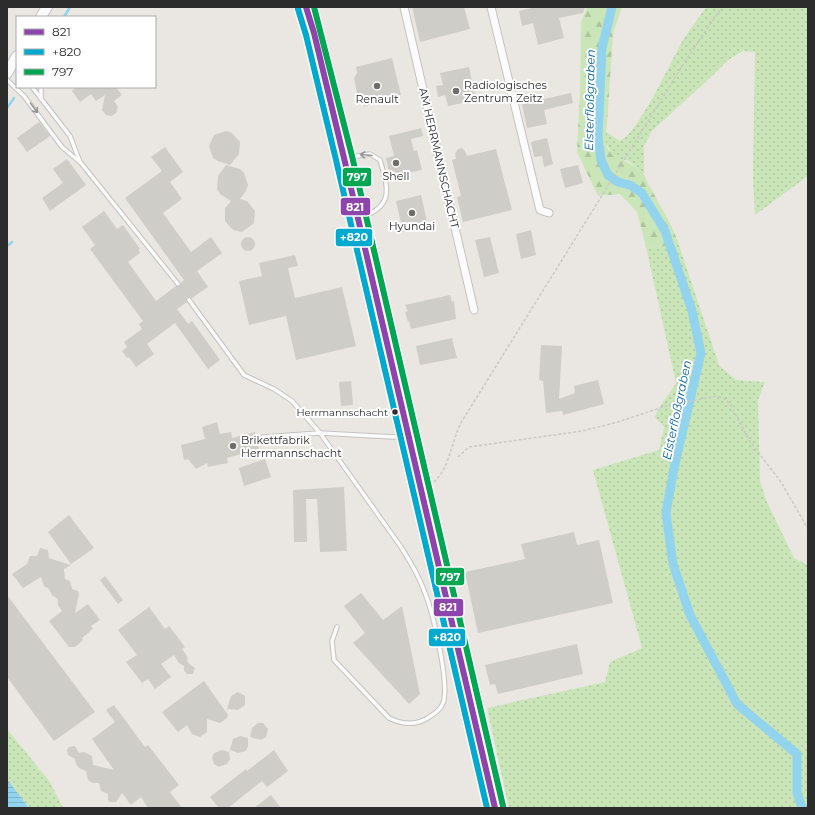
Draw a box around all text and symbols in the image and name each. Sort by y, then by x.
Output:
legend [16,16,156,88]
text: 821 [52,24,71,39]
text: +820 [52,44,81,59]
water label: Elsterfloßgraben [581,49,598,151]
text: 797 [52,64,73,79]
place label: Radiologisches Zentrum Zeitz [464,78,548,105]
marker: Renault [372,81,382,91]
street label: AM HERRMANNSCHACHT [416,86,462,230]
marker: Radiologisches Zentrum Zeitz [451,86,461,96]
place label: Renault [355,92,399,106]
one-way arrow [30,102,38,113]
one-way arrow [360,151,373,159]
marker: Shell [391,158,401,168]
line badge: 797 [342,167,372,187]
place label: Shell [383,169,409,183]
text: 797 [347,170,367,184]
line badge: 821 [340,197,371,216]
text: 821 [346,200,364,214]
marker: Hyundai [407,208,417,218]
place label: Hyundai [389,219,435,233]
line badge: +820 [335,228,373,247]
text: +820 [340,230,368,244]
water label: Elsterfloßgraben [659,359,694,461]
place label: Herrmannschacht [296,406,388,419]
marker: Herrmannschacht [390,407,400,417]
place label: Brikettfabrik Herrmannschacht [241,433,342,460]
marker: Brikettfabrik Herrmannschacht [228,441,238,451]
line badge: 797 [435,567,465,586]
text: 797 [440,570,460,584]
line badge: 821 [433,598,464,617]
text: 821 [439,600,457,614]
line badge: +820 [428,628,466,647]
text: +820 [433,630,461,644]

